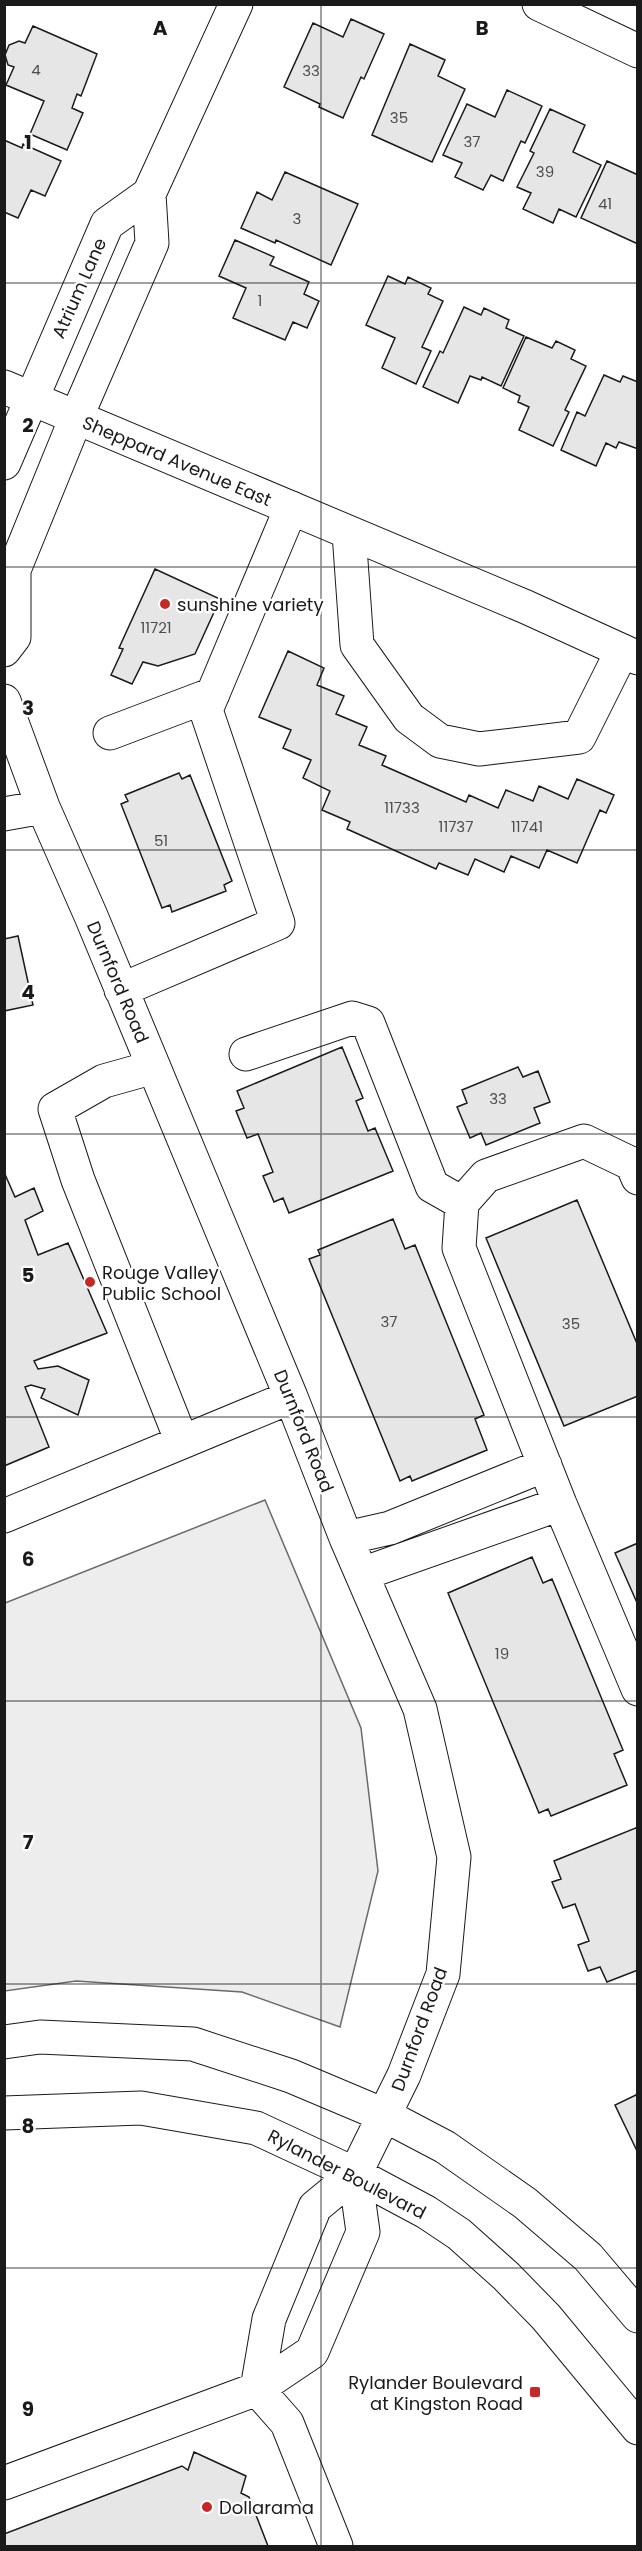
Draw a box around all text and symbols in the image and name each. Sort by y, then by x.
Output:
text: A [153,14,168,42]
text: B [475,14,489,42]
house number: 4 [31,59,41,80]
house number: 33 [302,60,320,81]
house number: 35 [390,107,408,128]
text: 1 [24,128,32,156]
house number: 37 [463,131,481,152]
house number: 39 [536,161,554,182]
house number: 41 [598,193,612,214]
house number: 3 [293,208,301,229]
street label: Atrium Lane [46,234,112,342]
house number: 1 [258,290,262,311]
street label: Sheppard Avenue East [79,410,275,512]
text: 2 [22,411,34,439]
place label: sunshine variety [177,592,324,617]
marker: sunshine variety [158,597,172,611]
house number: 11721 [140,617,172,638]
text: 3 [22,694,34,722]
house number: 11733 [384,797,420,818]
house number: 11737 [439,816,473,837]
house number: 11741 [511,816,543,837]
house number: 51 [154,830,168,851]
street label: Durnford Road [81,917,155,1047]
text: 4 [21,978,35,1006]
house number: 33 [489,1088,507,1109]
place label: Rouge Valley Public School [102,1260,221,1306]
text: 5 [22,1261,35,1289]
marker: Rouge Valley Public School [83,1275,97,1289]
house number: 37 [380,1311,398,1332]
house number: 35 [562,1313,580,1334]
street label: Durnford Road [268,1366,340,1496]
text: 6 [22,1545,34,1573]
house number: 19 [495,1643,509,1664]
text: 7 [23,1828,34,1856]
street label: Durnford Road [385,1963,453,2095]
text: 8 [22,2112,34,2140]
street label: Rylander Boulevard [263,2123,431,2225]
place label: Rylander Boulevard at Kingston Road [348,2370,523,2416]
marker: Rylander Boulevard at Kingston Road [528,2385,542,2399]
text: 9 [22,2395,34,2423]
place label: Dollarama [219,2495,314,2520]
marker: Dollarama [200,2500,214,2514]

